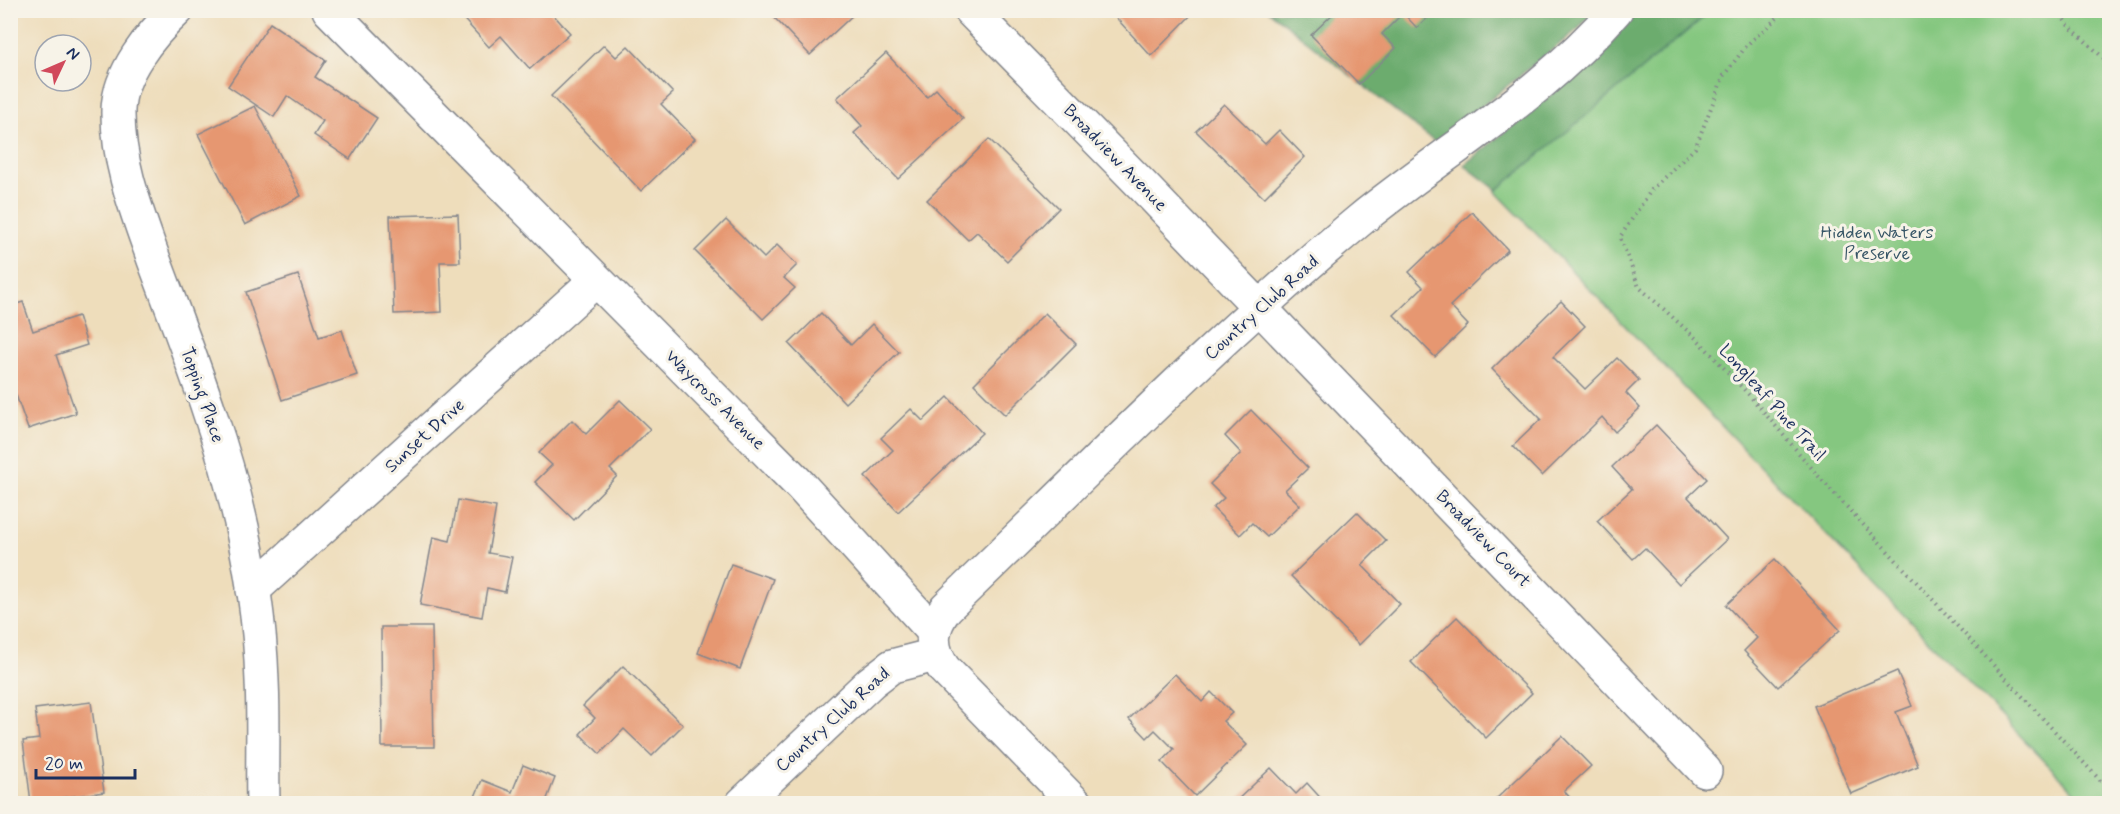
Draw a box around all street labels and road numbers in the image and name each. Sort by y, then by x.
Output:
street label: Broadview Avenue [1058,99,1172,217]
street label: Country Club Road [1200,250,1324,366]
street label: Longleaf Pine Trail [1712,339,1831,467]
street label: Topping Place [173,344,230,447]
street label: Waycross Avenue [660,345,770,455]
street label: Sunset Drive [380,394,470,478]
street label: Broadview Court [1430,485,1536,593]
street label: Country Club Road [771,662,895,778]

